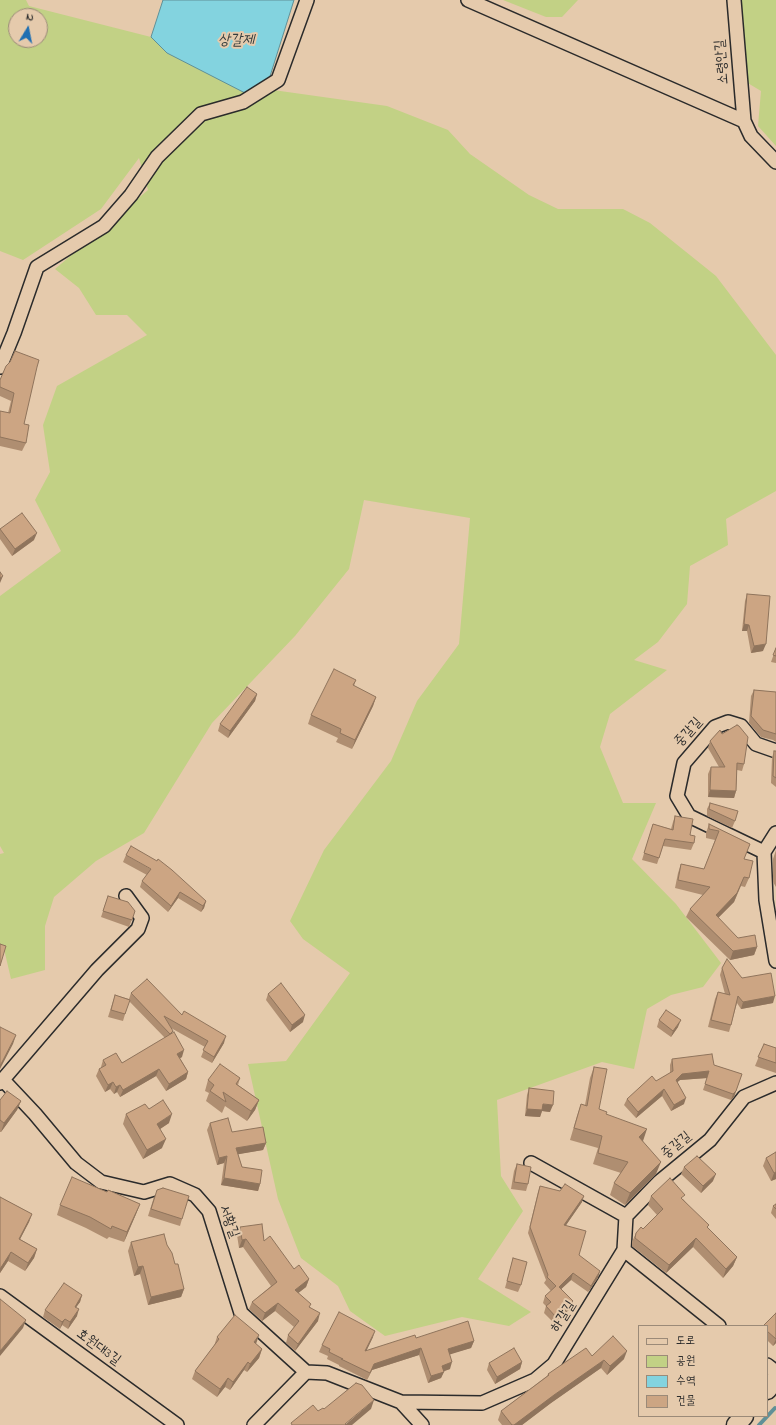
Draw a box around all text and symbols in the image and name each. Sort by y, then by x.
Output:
north arrow [8,8,48,48]
text: N [25,9,35,26]
water label: 상갈제 [218,33,254,51]
street label: 소령안길 [713,39,733,85]
street label: 중갈길 [671,715,707,751]
street label: 중갈길 [659,1129,695,1163]
street label: 서황길 [214,1203,242,1241]
street label: 하갈길 [548,1298,580,1336]
legend [638,1325,768,1417]
street label: 호원대3길 [72,1326,124,1370]
text: 도로 [676,1332,695,1350]
text: 공원 [676,1352,695,1370]
text: 수역 [676,1372,695,1390]
text: 건물 [676,1392,695,1410]

